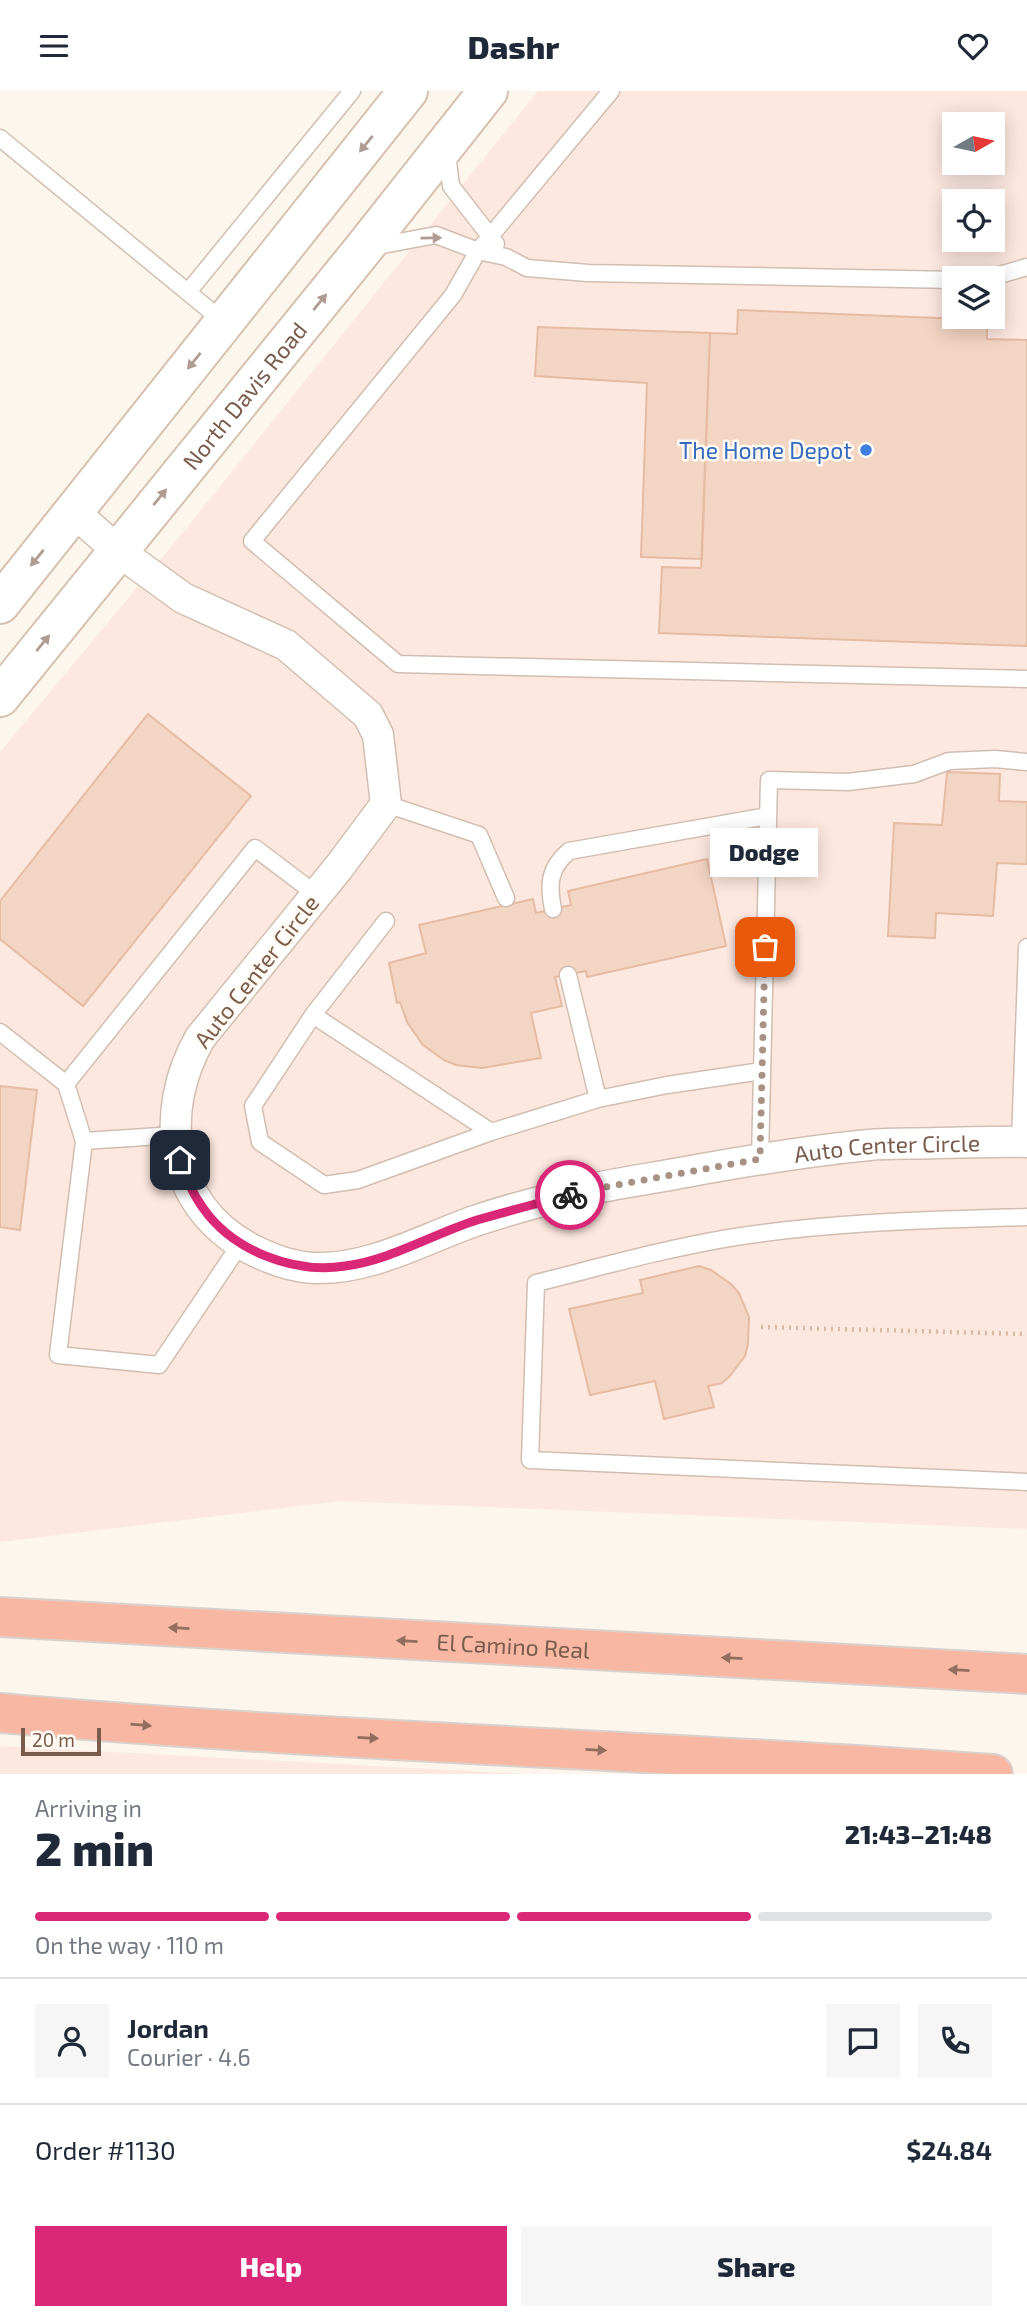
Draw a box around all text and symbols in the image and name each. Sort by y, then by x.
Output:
icon: menu [35,27,73,65]
text: Dashr [468,27,559,65]
icon: heart [954,27,992,65]
north arrow [942,112,1004,175]
map controls [942,112,1005,329]
one-way arrow [359,136,374,153]
button: locate [942,189,1005,252]
one-way arrow [420,232,442,244]
button: layers [942,266,1005,329]
one-way arrow [312,294,327,311]
street label: North Davis Road [176,316,312,475]
one-way arrow [186,351,201,369]
place label: The Home Depot [679,436,852,464]
marker: The Home Depot [858,442,874,458]
one-way arrow [153,489,168,507]
one-way arrow [30,549,44,567]
one-way arrow [35,635,50,653]
callout: Dodge [711,828,819,877]
text: Dodge [729,838,799,866]
street label: Auto Center Circle [188,889,324,1053]
pin [735,917,795,977]
icon: bag [746,928,784,966]
street label: Auto Center Circle [792,1128,980,1168]
pin [150,1130,210,1190]
icon: home [161,1141,199,1179]
courier [535,1160,605,1230]
icon: bike [551,1176,589,1214]
one-way arrow [168,1622,190,1633]
street label: El Camino Real [436,1627,591,1664]
one-way arrow [395,1635,417,1646]
one-way arrow [720,1652,742,1663]
one-way arrow [948,1664,970,1675]
one-way arrow [130,1720,152,1731]
scale bar [21,1725,102,1757]
text: 20 m [32,1728,75,1751]
one-way arrow [358,1732,380,1743]
one-way arrow [585,1744,607,1755]
text: Arriving in [35,1794,142,1822]
text: 21:43–21:48 [845,1818,992,1849]
text: 2 min [35,1820,154,1875]
text: On the way · 110 m [35,1931,224,1959]
button: person [35,2004,109,2078]
button: chat [826,2004,900,2078]
button: phone [918,2004,992,2078]
text: Jordan [127,2012,209,2043]
text: Courier · 4.6 [127,2043,251,2071]
text: Order #1130 [35,2134,176,2165]
text: $24.84 [906,2134,992,2165]
button: Help [35,2226,507,2306]
button: Share [521,2226,992,2306]

